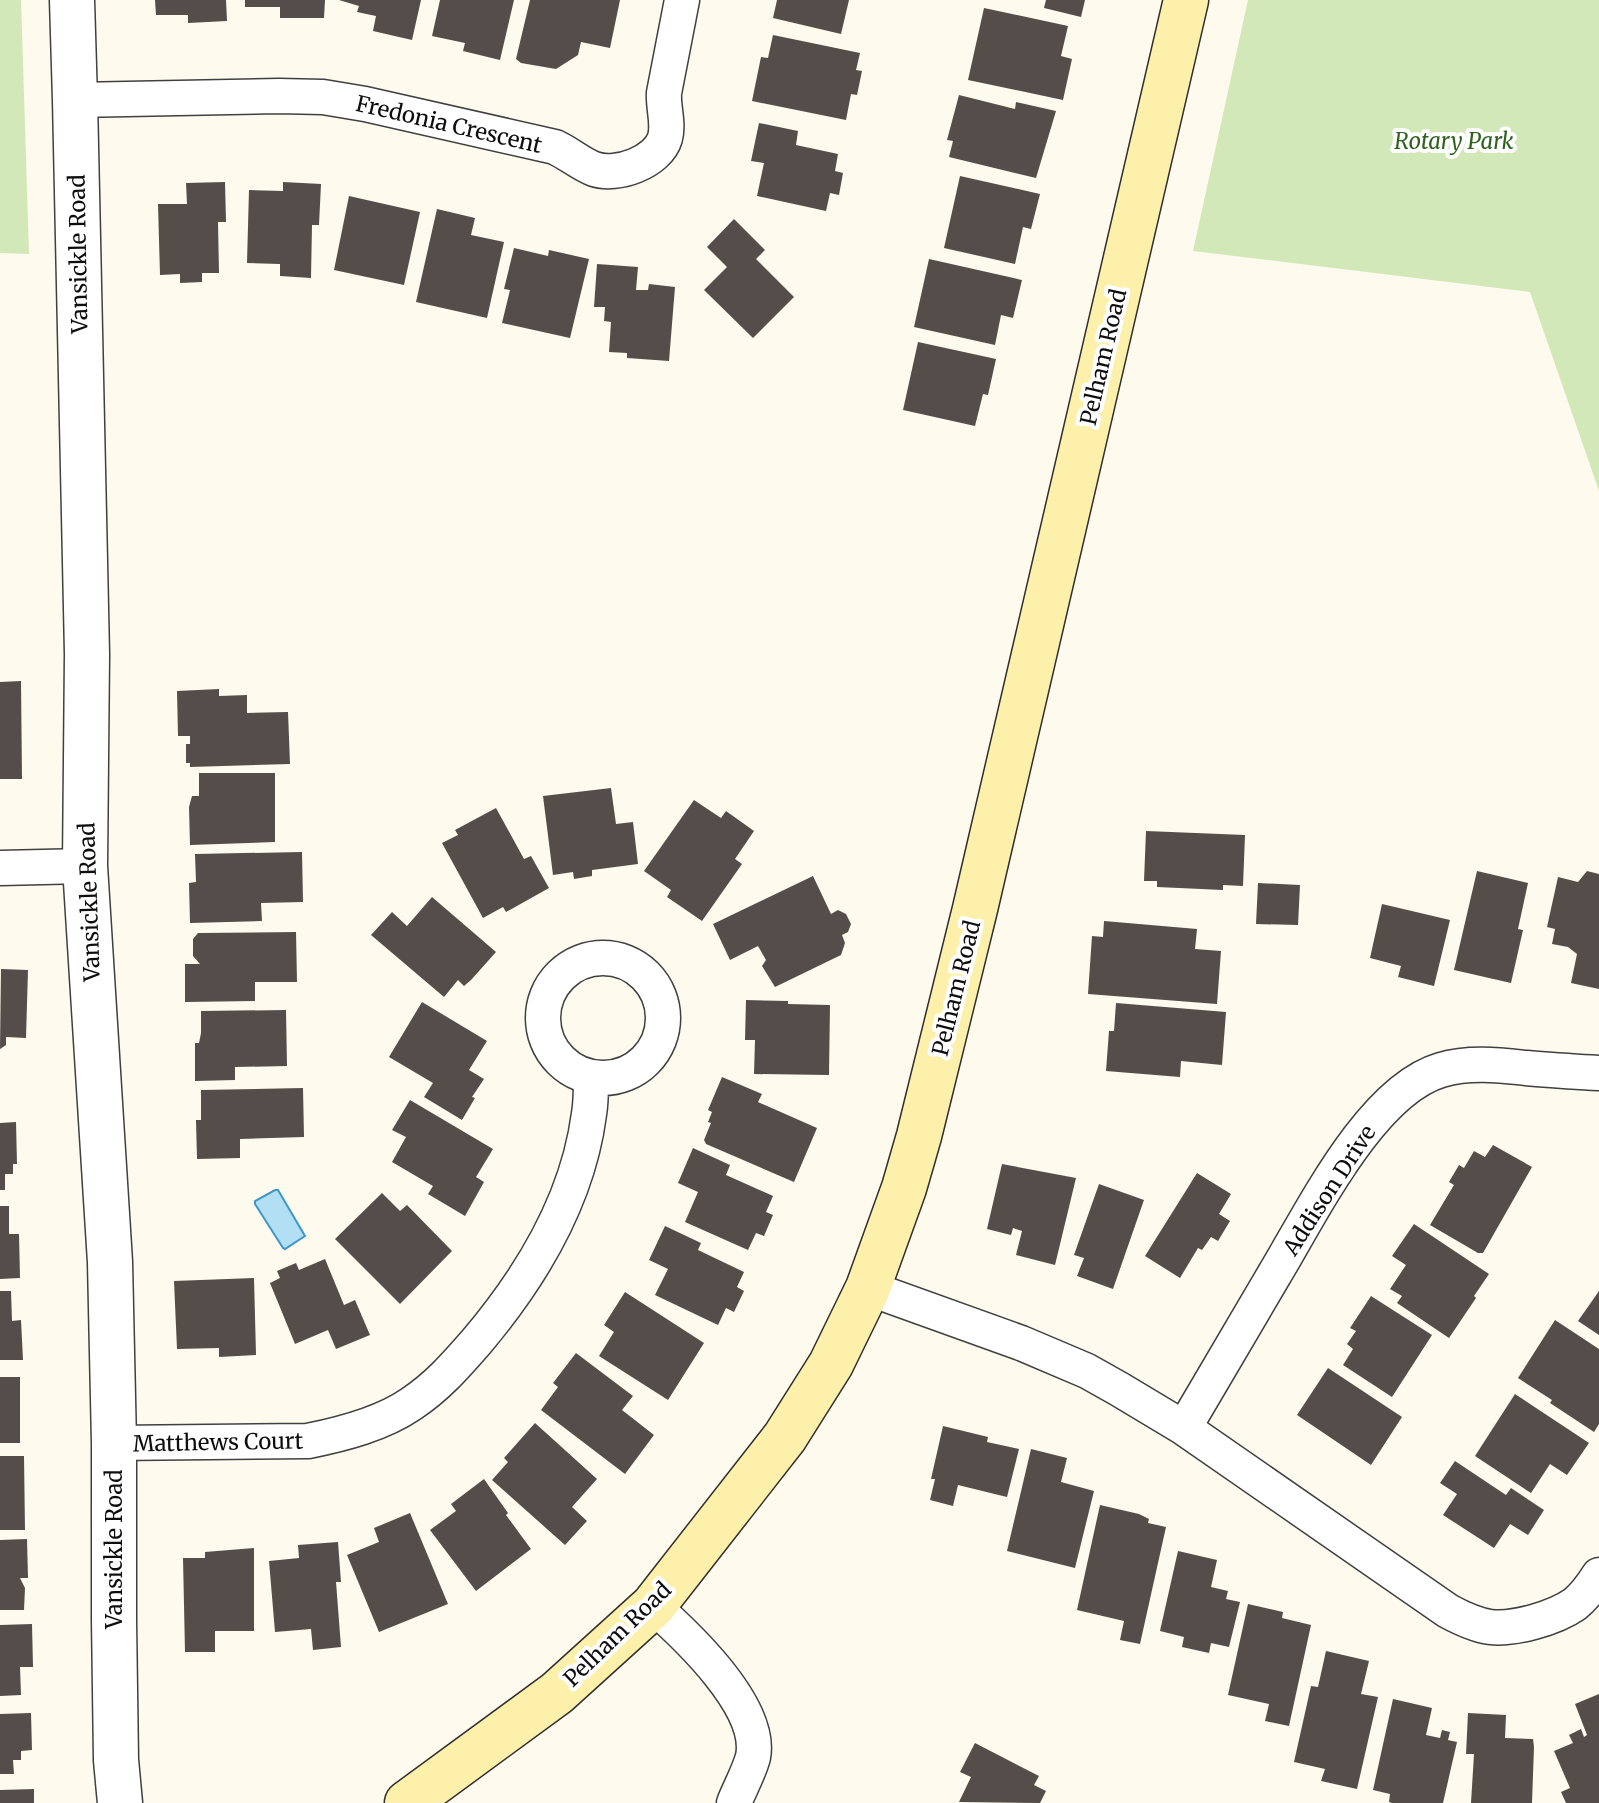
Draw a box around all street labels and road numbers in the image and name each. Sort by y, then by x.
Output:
street label: Fredonia Crescent [353,89,545,159]
street label: Vansickle Road [63,174,93,335]
street label: Pelham Road [1074,286,1132,428]
street label: Vansickle Road [72,822,106,983]
street label: Pelham Road [926,917,986,1059]
street label: Addison Drive [1276,1120,1382,1261]
street label: Matthews Court [133,1427,304,1457]
street label: Vansickle Road [100,1469,128,1630]
street label: Pelham Road [557,1576,677,1692]

